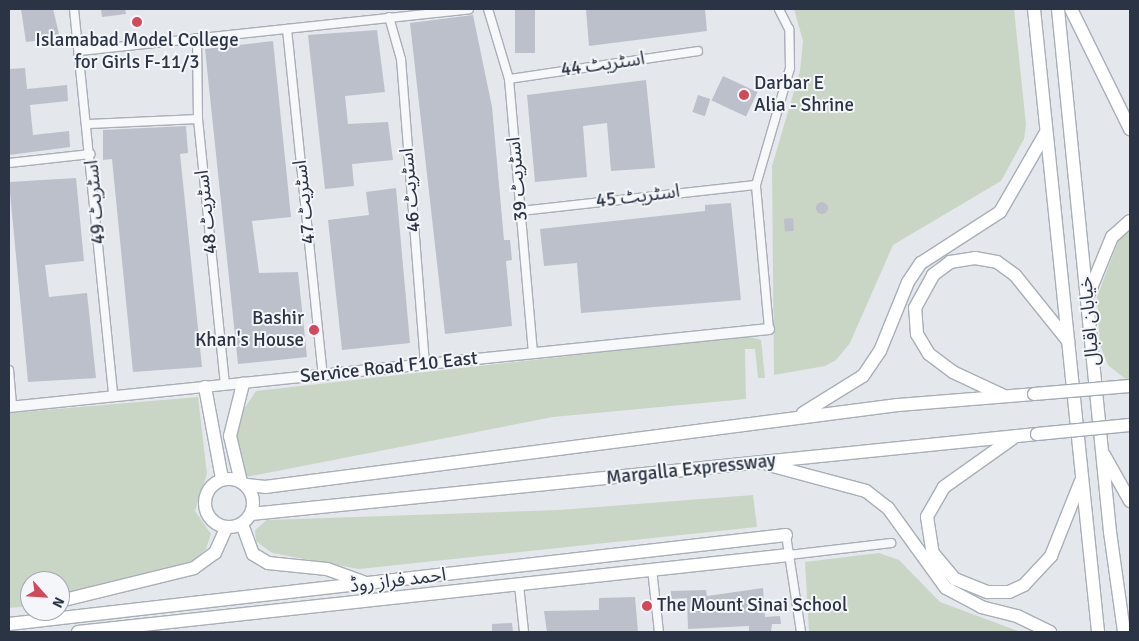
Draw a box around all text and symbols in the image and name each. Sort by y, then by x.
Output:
marker: Islamabad Model College for Girls F-11/3 [131,16,143,28]
place label: Islamabad Model College for Girls F-11/3 [35,30,239,74]
street label: اسٹریٹ 44 [560,48,646,82]
place label: Darbar E Alia - Shrine [754,73,854,117]
marker: Darbar E Alia - Shrine [738,89,750,101]
street label: اسٹریٹ 39 [503,136,533,222]
street label: اسٹریٹ 46 [396,147,426,233]
street label: اسٹریٹ 49 [81,159,111,245]
street label: اسٹریٹ 47 [289,159,321,245]
street label: اسٹریٹ 48 [191,169,223,255]
street label: اسٹریٹ 45 [595,181,681,213]
street label: خیابان اقبال [1075,275,1105,367]
place label: Bashir Khan's House [195,308,304,352]
marker: Bashir Khan's House [308,324,320,336]
street label: Service Road F10 East [299,347,479,389]
street label: Margalla Expressway [605,450,777,490]
street label: احمد فراز روڈ [349,564,447,598]
north arrow [20,571,70,621]
text: N [48,594,68,610]
place label: The Mount Sinai School [657,595,847,617]
marker: The Mount Sinai School [641,600,653,612]

